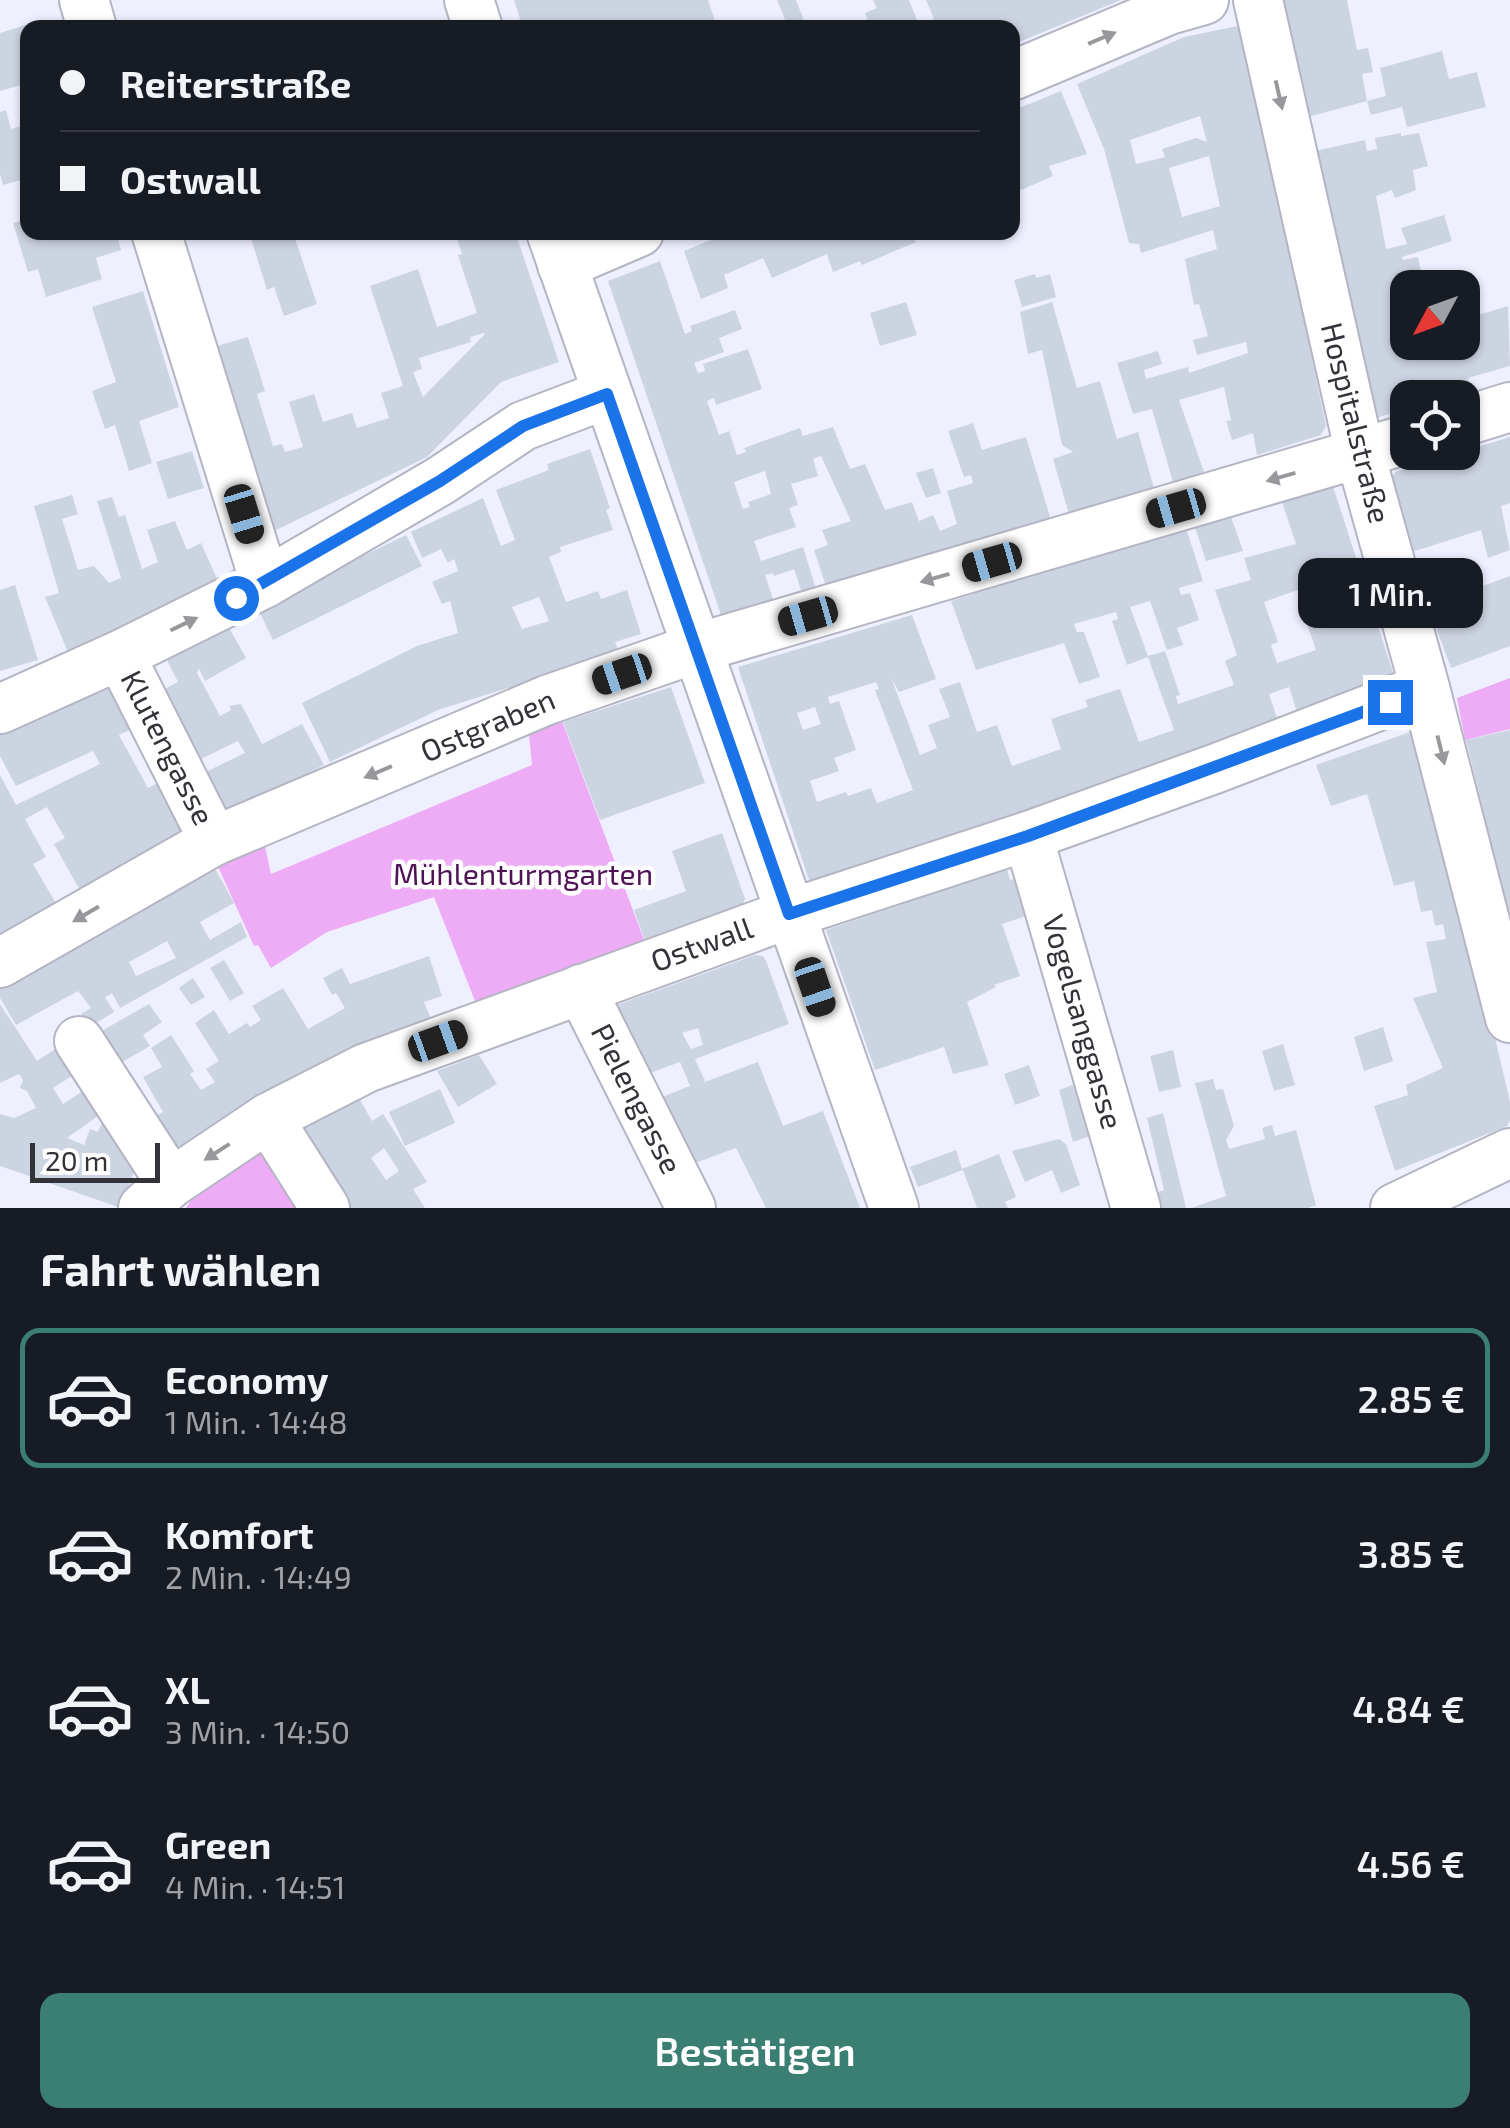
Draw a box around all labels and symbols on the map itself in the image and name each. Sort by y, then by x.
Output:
one-way arrow [1088,30,1117,46]
one-way arrow [1272,80,1287,111]
north arrow [1390,270,1480,360]
street label: Hospitalstraße [1315,318,1399,527]
one-way arrow [1265,470,1295,485]
car [221,481,267,547]
car [1143,485,1209,531]
car [959,539,1025,585]
callout: 1 Min. [1298,557,1482,627]
one-way arrow [919,571,950,586]
route start [214,576,259,621]
car [775,593,841,639]
one-way arrow [169,615,198,632]
car [589,650,655,698]
street label: Klutengasse [115,664,223,830]
street label: Ostgraben [415,680,560,769]
route end [1368,680,1413,725]
one-way arrow [1434,735,1449,766]
one-way arrow [363,764,393,780]
park label: Mühlenturmgarten [393,855,653,891]
one-way arrow [72,904,100,922]
street label: Ostwall [646,908,757,978]
street label: Vogelsanggasse [1036,910,1132,1133]
car [791,954,839,1020]
car [405,1017,471,1065]
street label: Pielengasse [585,1017,691,1179]
scale bar [30,1138,160,1182]
one-way arrow [203,1143,231,1161]

